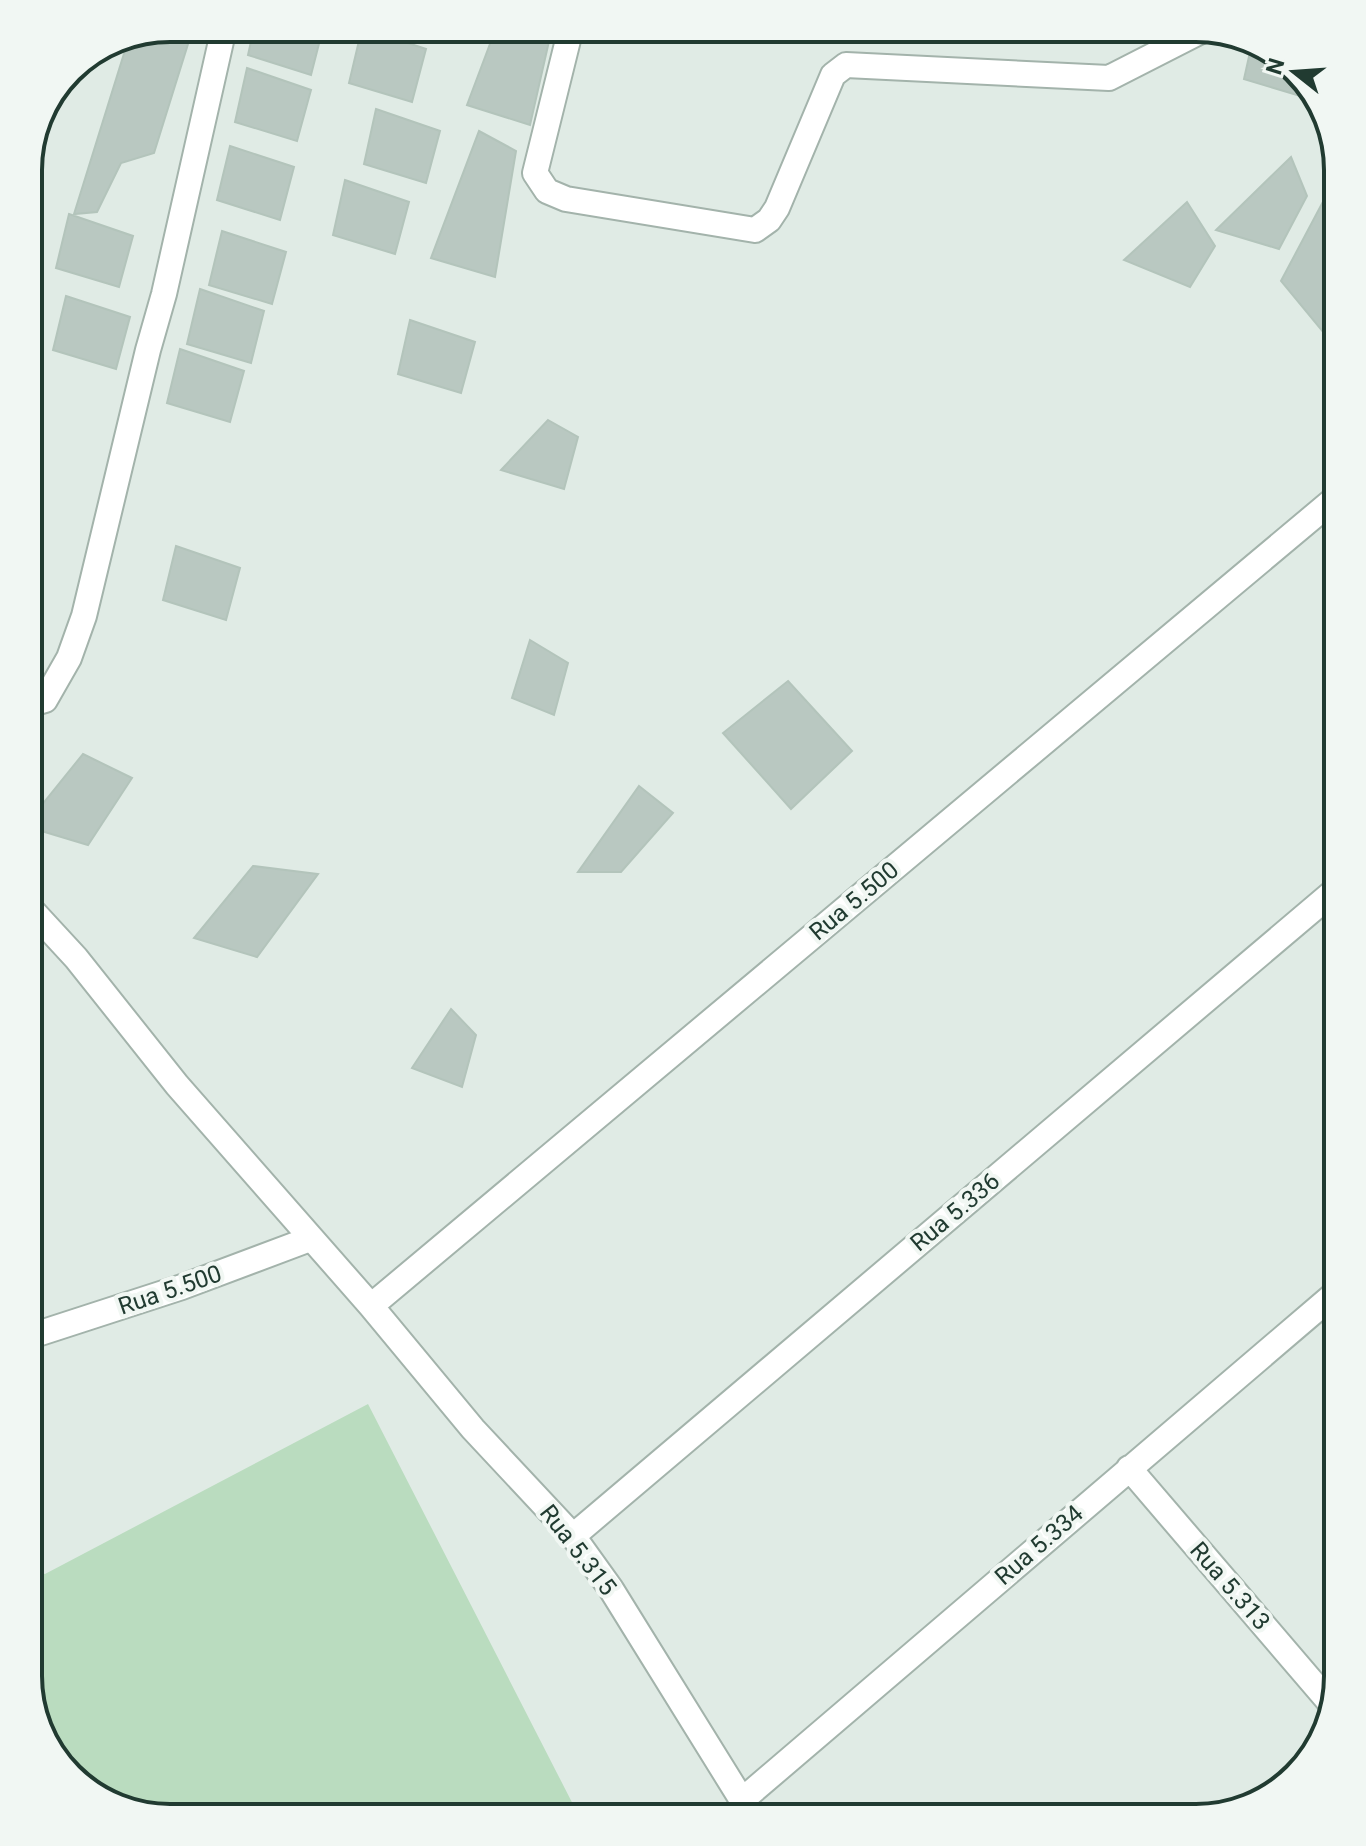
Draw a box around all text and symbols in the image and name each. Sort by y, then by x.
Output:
north arrow [1254,32,1334,112]
text: N [1261,55,1290,77]
street label: Rua 5.500 [804,856,904,946]
street label: Rua 5.336 [905,1167,1005,1257]
street label: Rua 5.500 [115,1259,225,1321]
street label: Rua 5.315 [534,1499,622,1601]
street label: Rua 5.334 [989,1499,1089,1591]
street label: Rua 5.313 [1184,1536,1276,1636]

